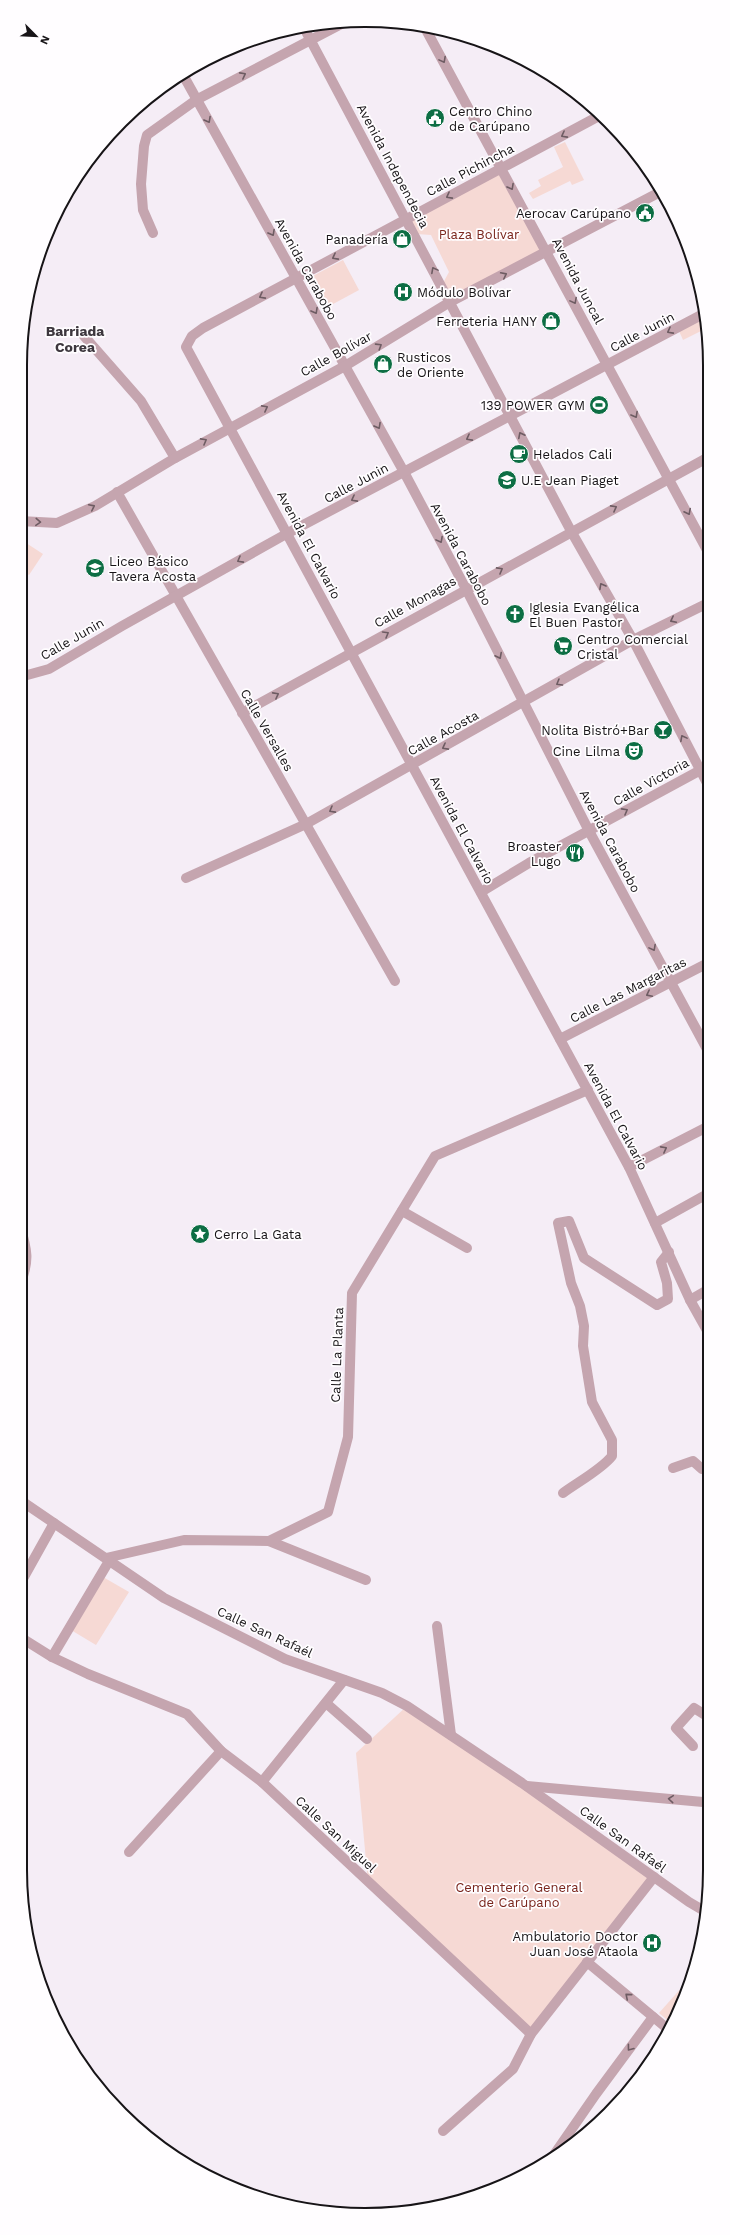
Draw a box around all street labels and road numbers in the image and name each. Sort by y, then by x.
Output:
street label: Avenida Independecia [354,101,432,231]
street label: Calle Pichincha [424,140,517,199]
street label: Avenida Carabobo [272,215,340,323]
street label: Avenida Juncal [549,235,607,327]
street label: Calle Junin [607,309,677,355]
street label: Calle Bolívar [298,328,374,380]
street label: Calle Junin [321,460,391,506]
street label: Avenida El Calvario [274,488,344,602]
street label: Avenida Carabobo [428,500,495,608]
street label: Calle Monagas [371,573,459,631]
street label: Calle Junin [38,615,106,663]
street label: Calle Versalles [237,686,297,774]
street label: Calle Acosta [405,707,482,759]
street label: Calle Victoria [611,755,692,809]
street label: Avenida El Calvario [427,773,497,887]
street label: Avenida Carabobo [577,787,644,895]
street label: Calle Las Margaritas [567,954,689,1026]
street label: Avenida El Calvario [581,1059,651,1173]
street label: Calle La Planta [328,1306,346,1403]
street label: Calle San Rafaél [215,1603,315,1661]
street label: Calle San Miguel [292,1793,380,1875]
street label: Calle San Rafaél [577,1802,669,1876]

